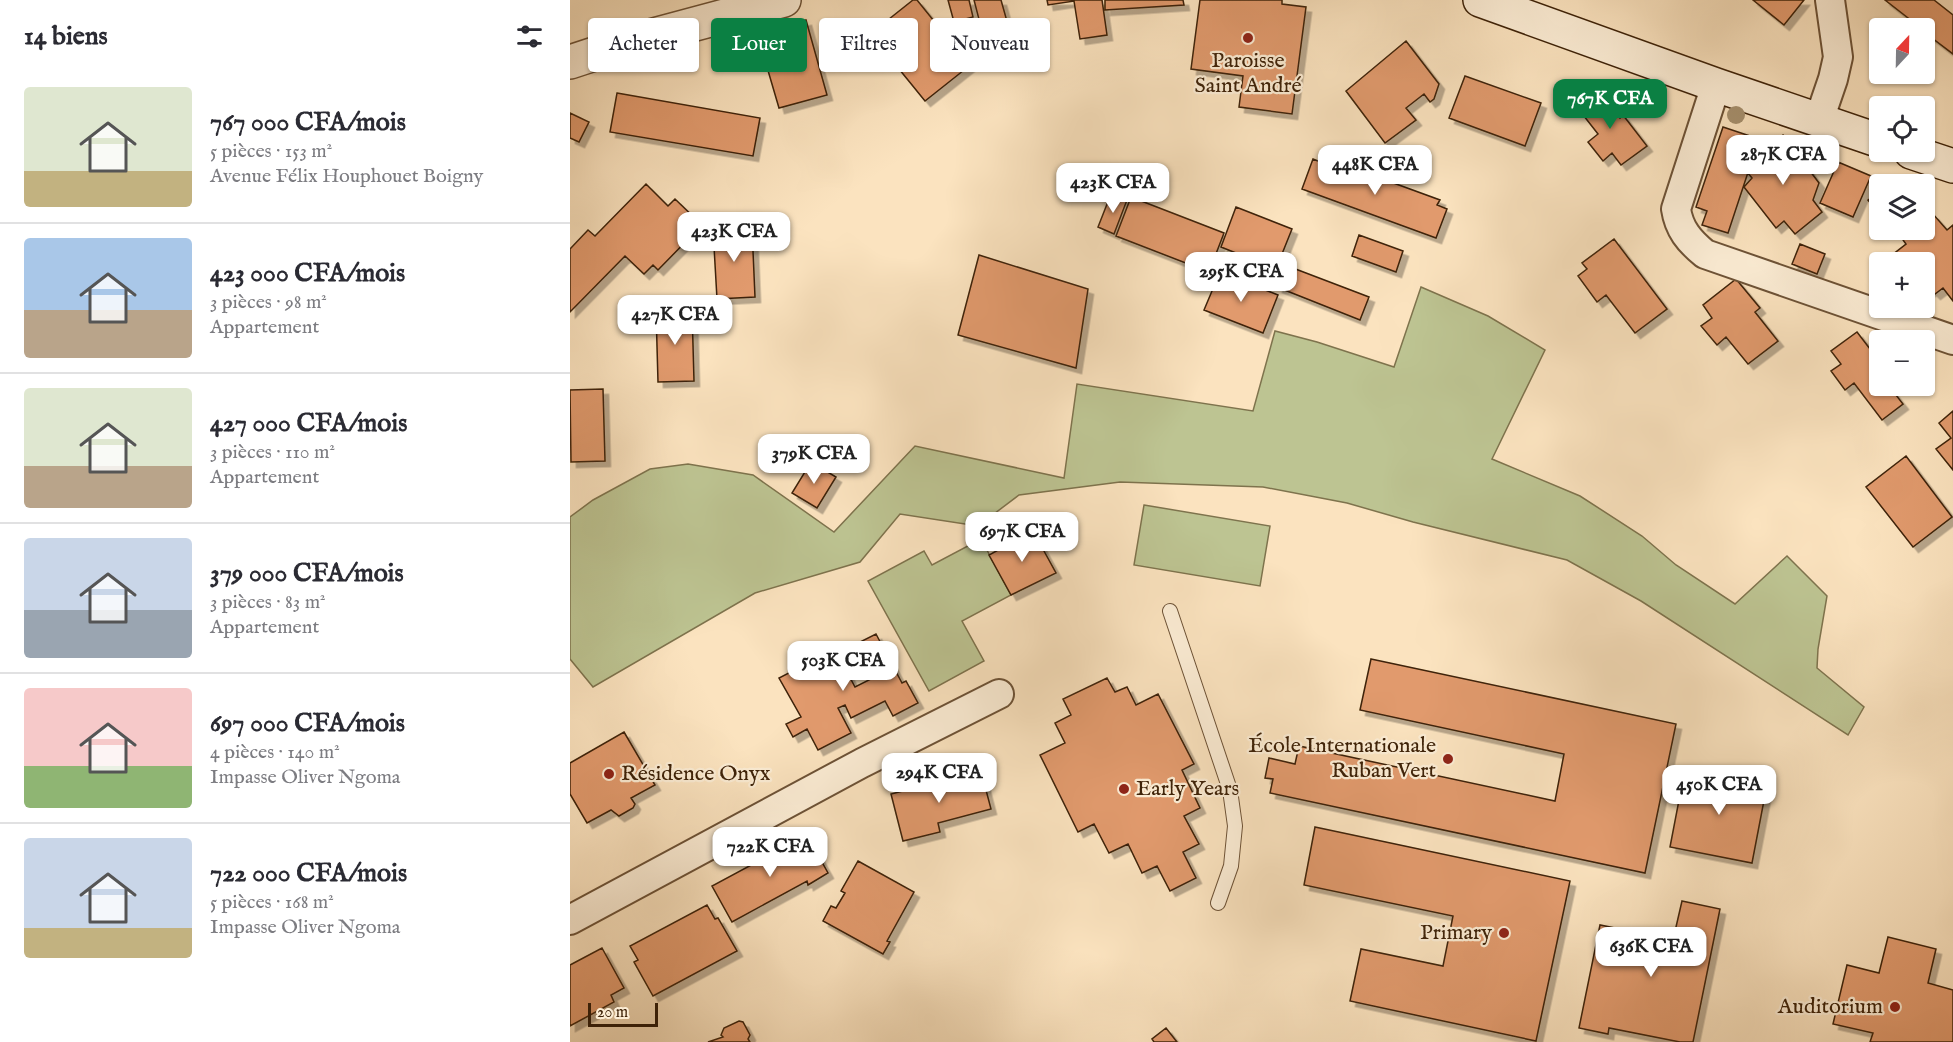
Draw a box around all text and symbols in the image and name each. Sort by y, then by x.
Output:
chip: Acheter [588,18,699,72]
chip: Louer [711,18,807,72]
chip: Filtres [819,18,918,72]
chip: Nouveau [930,18,1050,72]
north arrow [1869,18,1935,84]
map controls [1869,18,1935,396]
text: 14 biens [24,20,108,53]
icon: filters [513,20,546,53]
marker: Paroisse Saint André [1241,31,1255,45]
place label: Paroisse Saint André [1194,47,1302,100]
pin: 767K CFA [1548,79,1672,130]
text: 767K CFA [1567,86,1653,111]
button: locate [1869,96,1935,162]
text: 767 000 CFA/mois [210,106,406,139]
icon: home [72,111,144,183]
pin: 287K CFA [1721,135,1845,186]
text: 5 pièces · 153 m² [210,139,332,164]
text: 287K CFA [1740,142,1826,167]
pin: 448K CFA [1313,145,1437,196]
text: 448K CFA [1332,152,1418,177]
pin: 423K CFA [1051,163,1175,214]
text: Avenue Félix Houphouet Boigny [210,164,483,189]
text: 423K CFA [1070,170,1156,195]
button: layers [1869,174,1935,240]
pin: 423K CFA [672,212,796,263]
text: 423K CFA [691,219,777,244]
pin: 295K CFA [1179,252,1303,303]
button: + [1869,252,1935,318]
text: 423 000 CFA/mois [210,257,405,290]
text: 295K CFA [1199,259,1283,284]
icon: home [72,262,144,334]
text: 3 pièces · 98 m² [210,290,327,315]
pin: 427K CFA [613,295,737,346]
text: 427K CFA [631,302,719,327]
text: Appartement [210,315,319,340]
button: − [1869,330,1935,396]
text: 427 000 CFA/mois [210,407,407,440]
icon: home [72,412,144,484]
pin: 379K CFA [752,434,876,485]
text: 3 pièces · 110 m² [210,440,335,465]
text: 379K CFA [772,441,856,466]
text: Appartement [210,465,319,490]
pin: 697K CFA [960,512,1084,563]
text: 697K CFA [979,519,1065,544]
text: 379 000 CFA/mois [210,557,404,590]
icon: home [72,562,144,634]
text: 3 pièces · 83 m² [210,590,326,615]
text: Appartement [210,615,319,640]
pin: 503K CFA [781,641,905,692]
text: 503K CFA [801,648,885,673]
text: 697 000 CFA/mois [210,707,405,740]
icon: home [72,712,144,784]
place label: École Internationale Ruban Vert [1248,732,1436,785]
text: 4 pièces · 140 m² [210,740,340,765]
marker: École Internationale Ruban Vert [1441,752,1455,766]
pin: 294K CFA [877,753,1001,804]
place label: Résidence Onyx [621,760,771,788]
text: 294K CFA [896,760,982,785]
text: Impasse Oliver Ngoma [210,765,401,790]
pin: 450K CFA [1657,765,1781,816]
marker: Résidence Onyx [602,767,616,781]
text: 450K CFA [1676,772,1762,797]
place label: Early Years [1136,775,1239,803]
marker: Early Years [1117,782,1131,796]
pin: 722K CFA [708,827,832,878]
text: 722K CFA [727,834,813,859]
text: 722 000 CFA/mois [210,857,407,890]
icon: home [72,862,144,934]
text: 5 pièces · 168 m² [210,890,334,915]
text: Impasse Oliver Ngoma [210,915,401,940]
place label: Primary [1420,919,1492,947]
marker: Primary [1497,926,1511,940]
pin: 636K CFA [1589,927,1713,978]
text: 636K CFA [1609,934,1693,959]
place label: Auditorium [1777,993,1883,1021]
scale bar [588,1000,658,1028]
marker: Auditorium [1888,1000,1902,1014]
text: 20 m [597,1003,628,1023]

